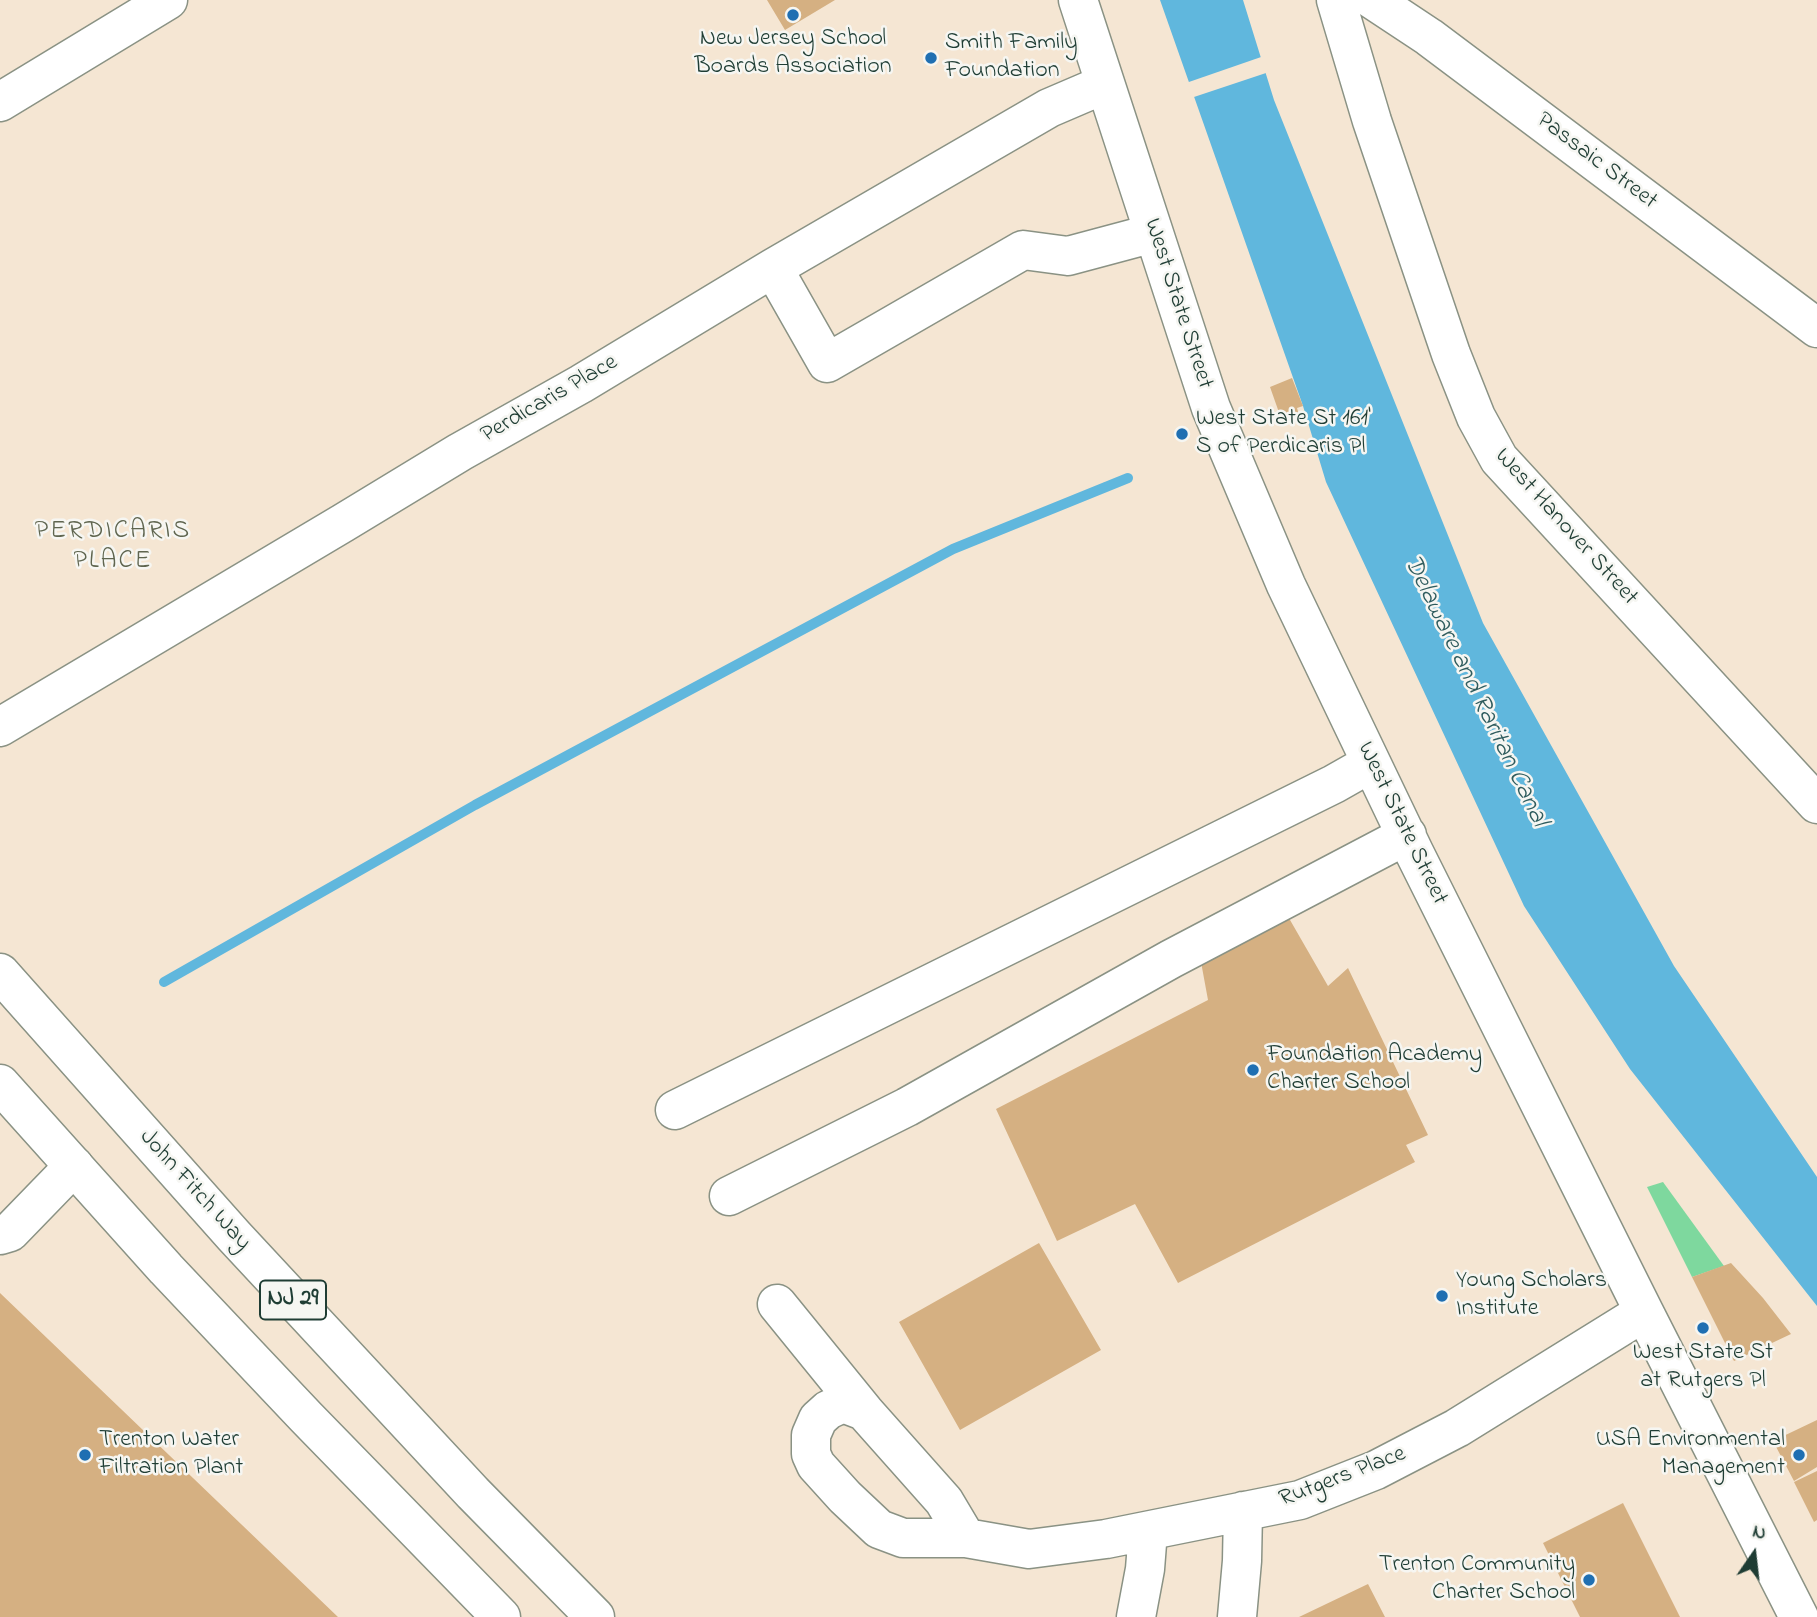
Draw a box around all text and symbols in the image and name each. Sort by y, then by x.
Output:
marker: New Jersey School Boards Association [785,7,801,23]
place label: New Jersey School Boards Association [694,26,892,82]
place label: Smith Family Foundation [945,30,1078,86]
marker: Smith Family Foundation [923,50,939,66]
street label: Passaic Street [1530,107,1662,217]
street label: West State Street [1136,215,1218,393]
street label: Perdicaris Place [477,349,623,451]
place label: West State St 161' S of Perdicaris Pl [1196,406,1371,462]
marker: West State St 161' S of Perdicaris Pl [1174,426,1190,442]
street label: West Hanover Street [1487,443,1643,613]
district label: PERDICARIS PLACE [36,517,190,578]
water label: Delaware and Raritan Canal [1395,552,1553,832]
street label: West State Street [1349,738,1453,910]
place label: Foundation Academy Charter School [1267,1042,1482,1098]
marker: Foundation Academy Charter School [1245,1062,1261,1078]
street label: John Fitch Way [132,1124,256,1258]
place label: Young Scholars Institute [1456,1268,1607,1324]
road number: NJ 29 [260,1280,326,1320]
marker: Young Scholars Institute [1434,1288,1450,1304]
marker: West State St at Rutgers Pl [1695,1320,1711,1336]
place label: West State St at Rutgers Pl [1633,1340,1773,1396]
place label: Trenton Water Filtration Plant [99,1427,243,1483]
place label: USA Environmental Management [1596,1427,1785,1483]
street label: Rutgers Place [1276,1441,1410,1515]
marker: Trenton Water Filtration Plant [77,1447,93,1463]
marker: USA Environmental Management [1791,1447,1807,1463]
text: N [1750,1518,1769,1548]
north arrow [1719,1519,1789,1589]
place label: Trenton Community Charter School [1379,1552,1575,1608]
marker: Trenton Community Charter School [1581,1572,1597,1588]

